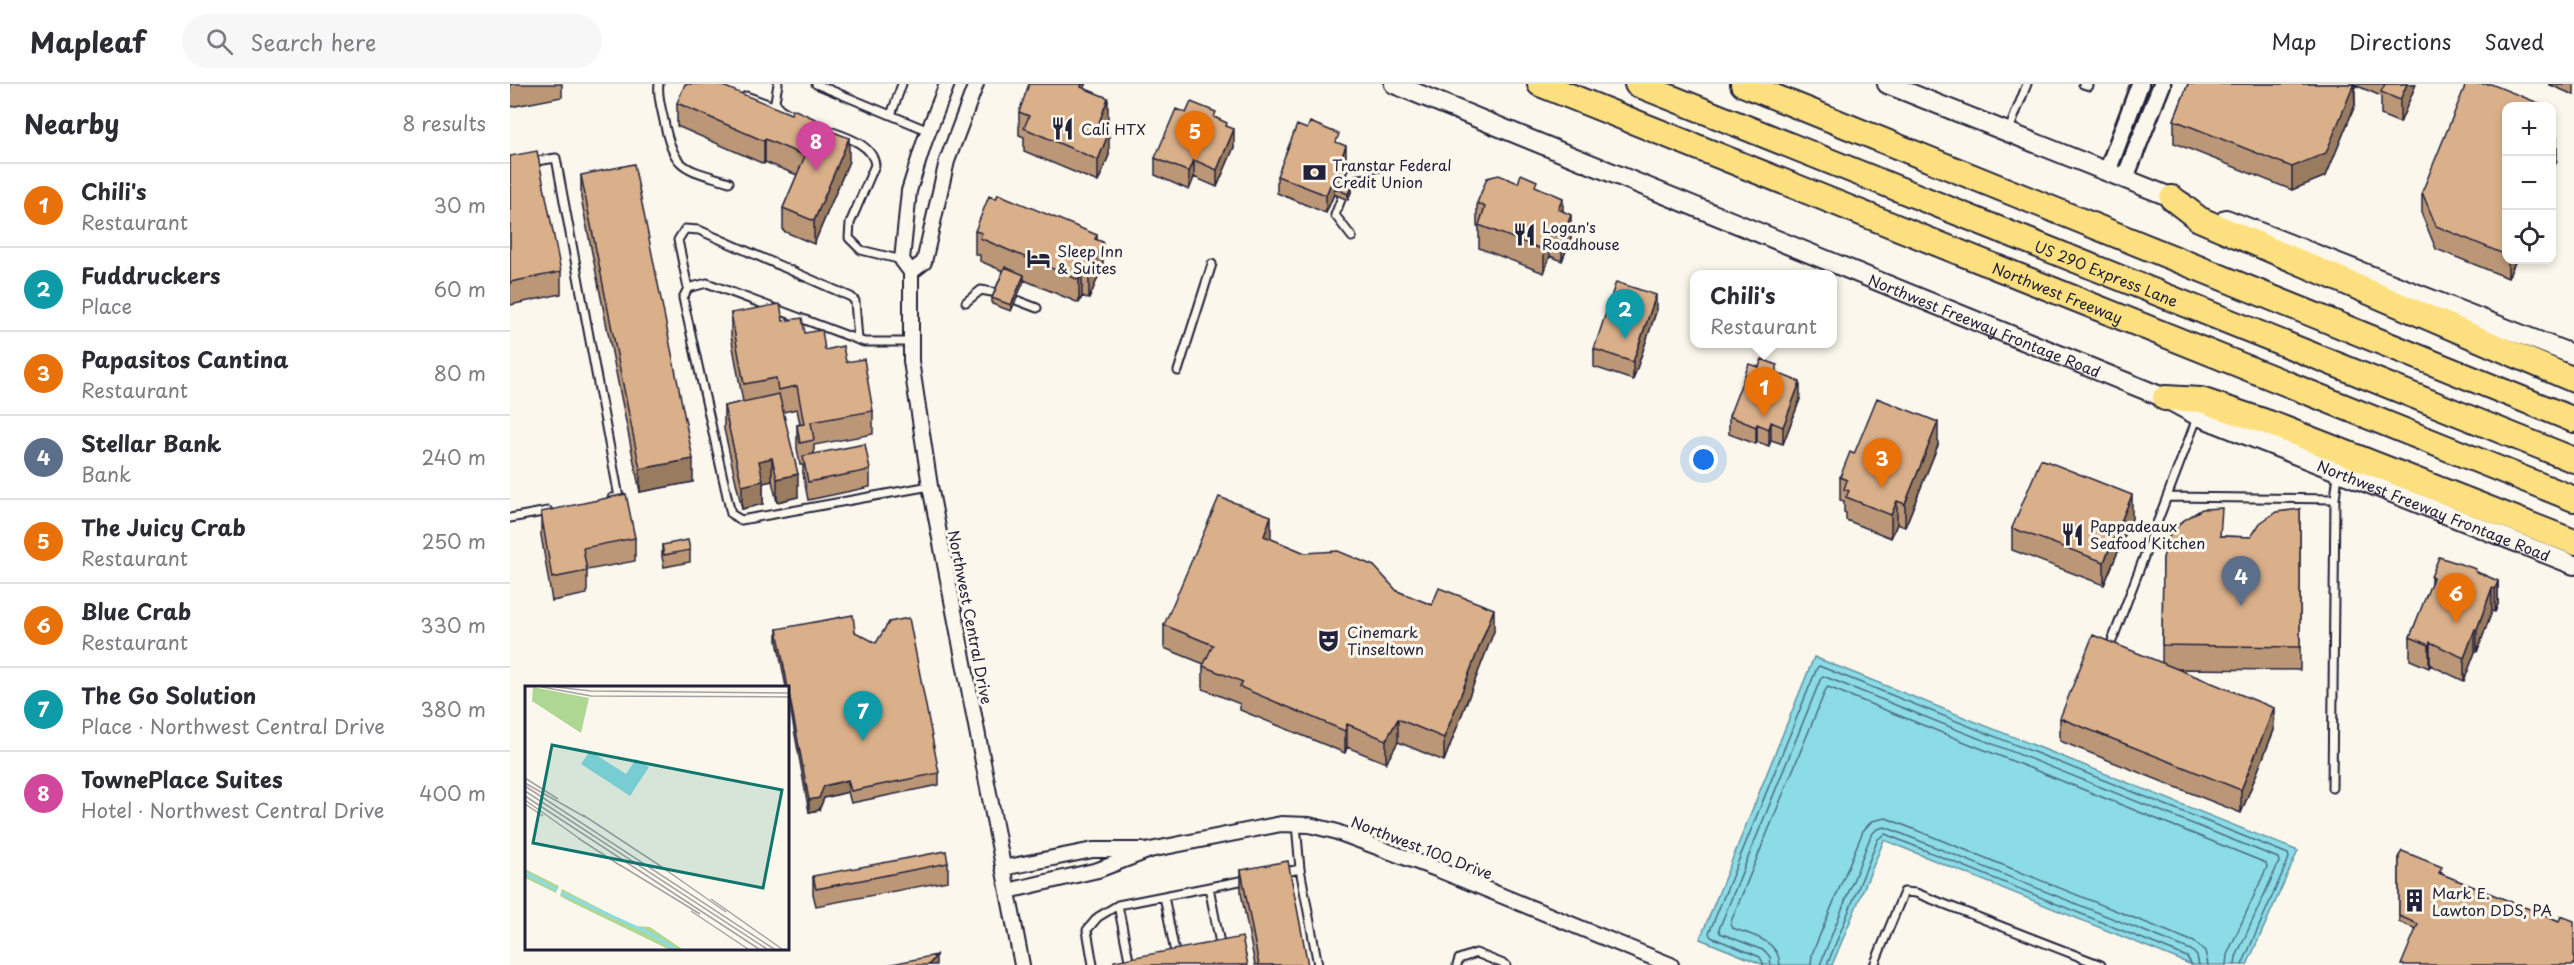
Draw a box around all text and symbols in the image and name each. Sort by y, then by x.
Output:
search box [182,14,602,68]
text: Mapleaf [30,20,146,63]
icon: search [203,25,236,58]
text: Search here [251,25,376,58]
text: Map [2271,25,2316,57]
text: Directions [2349,25,2451,57]
text: Saved [2484,25,2544,57]
map controls [2502,102,2556,264]
button: + [2502,102,2556,156]
text: Nearby [24,104,119,143]
text: 8 results [402,108,486,138]
pin: 5 [1176,112,1214,161]
restaurant icon: Cali HTX [1050,115,1076,141]
place label: Cali HTX [1081,117,1146,140]
pin: 8 [796,122,836,171]
place label: Transtar Federal Credit Union [1332,153,1452,193]
button: − [2502,156,2556,210]
bank icon: Transtar Federal Credit Union [1301,160,1327,186]
text: Chili's [81,174,146,207]
text: 1 [39,190,48,220]
text: 30 m [433,190,486,220]
text: Restaurant [81,207,188,237]
button: locate [2502,210,2556,264]
place label: Logan's Roadhouse [1542,215,1620,255]
restaurant icon: Logan's Roadhouse [1511,222,1537,248]
street label: US 290 Express Lane [2031,233,2182,312]
place label: Sleep Inn & Suites [1057,239,1123,279]
hotel icon: Sleep Inn & Suites [1026,246,1052,272]
street label: Northwest Freeway [1989,255,2126,328]
text: Fuddruckers [81,258,221,291]
street label: Northwest Freeway Frontage Road [1865,267,2104,382]
popup [1690,270,1837,348]
text: 2 [36,274,51,304]
text: 60 m [434,274,486,304]
text: Chili's [1710,278,1775,311]
pin: 2 [1606,290,1644,339]
text: Place [81,291,132,321]
text: Restaurant [1710,311,1817,341]
text: Papasitos Cantina [81,342,289,375]
text: 3 [37,358,50,388]
text: 80 m [434,358,486,388]
pin: 1 [1744,368,1784,417]
text: Restaurant [81,375,188,405]
text: Stellar Bank [81,426,222,459]
pin: 3 [1862,438,1902,488]
text: 4 [37,442,50,472]
text: 240 m [421,442,486,472]
your location [1689,445,1718,474]
street label: Northwest Freeway Frontage Road [2314,453,2554,566]
text: Bank [81,459,131,489]
text: The Juicy Crab [81,510,246,543]
place label: Pappadeaux Seafood Kitchen [2090,514,2205,554]
restaurant icon: Pappadeaux Seafood Kitchen [2059,521,2085,547]
text: 5 [37,526,50,556]
text: 250 m [422,526,486,556]
street label: Northwest Central Drive [943,528,999,706]
text: Restaurant [81,543,188,573]
pin: 4 [2222,556,2260,606]
pin: 6 [2436,574,2476,623]
text: Blue Crab [81,594,191,627]
text: 6 [36,610,51,640]
text: 330 m [420,610,486,640]
place label: Cinemark Tinseltown [1347,620,1424,660]
text: Restaurant [81,627,188,657]
theatre icon: Cinemark Tinseltown [1316,627,1342,653]
text: The Go Solution [81,678,256,711]
inset map [525,686,789,950]
pin: 7 [844,692,882,741]
text: 7 [38,694,49,724]
text: 380 m [420,694,486,724]
text: Place · Northwest Central Drive [81,711,385,741]
text: TownePlace Suites [81,762,283,795]
text: 8 [37,778,50,808]
text: 400 m [419,778,486,808]
text: Hotel · Northwest Central Drive [81,795,384,825]
street label: Northwest 100 Drive [1348,809,1496,885]
place label: Mark E. Lawton DDS, PA [2432,881,2552,921]
building icon: Mark E. Lawton DDS, PA [2401,888,2427,914]

